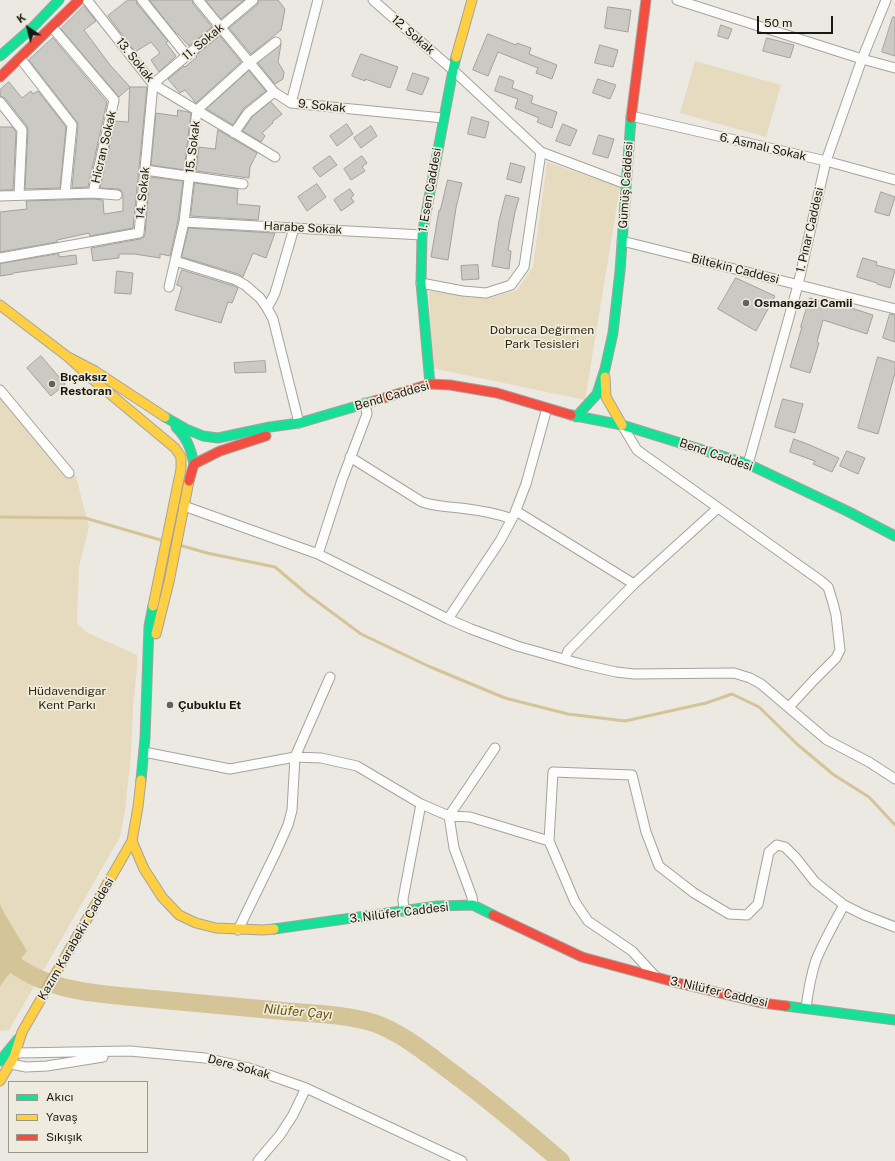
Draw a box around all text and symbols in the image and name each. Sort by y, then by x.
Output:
north arrow [8,8,48,48]
scale bar [759,8,835,34]
text: K [14,11,28,25]
street label: 12. Sokak [388,12,438,58]
text: 50 m [764,16,792,30]
street label: 11. Sokak [179,20,227,64]
street label: 13. Sokak [113,35,157,85]
street label: 9. Sokak [297,96,347,116]
street label: Hicran Sokak [89,109,119,185]
street label: 15. Sokak [183,120,203,174]
street label: 6. Asmalı Sokak [718,130,808,164]
street label: Gümüş Caddesi [616,141,636,229]
street label: 1. Esen Caddesi [415,147,445,233]
street label: 14. Sokak [133,166,153,220]
street label: 1. Pınar Caddesi [793,186,827,274]
street label: Harabe Sokak [263,219,343,237]
street label: Biltekin Caddesi [690,251,780,287]
place label: Osmangazi Camii [754,296,852,310]
marker: Osmangazi Camii [741,298,751,308]
park label: Dobruca Değirmen Park Tesisleri [490,323,594,351]
place label: Bıçaksız Restoran [60,370,112,398]
street label: Bend Caddesi [353,378,431,414]
marker: Bıçaksız Restoran [47,379,57,389]
street label: Bend Caddesi [677,436,755,474]
park label: Hüdavendigar Kent Parkı [28,684,106,712]
place label: Çubuklu Et [178,698,241,712]
marker: Çubuklu Et [165,700,175,710]
street label: Kazım Karabekir Caddesi [35,875,117,1003]
street label: 3. Nilüfer Caddesi [349,900,449,926]
street label: 3. Nilüfer Caddesi [669,974,769,1010]
water label: Nilüfer Çayı [263,1001,333,1023]
street label: Dere Sokak [206,1052,272,1082]
legend [8,1081,148,1153]
text: Akıcı [46,1090,74,1104]
text: Yavaş [46,1110,78,1124]
text: Sıkışık [46,1130,82,1144]

